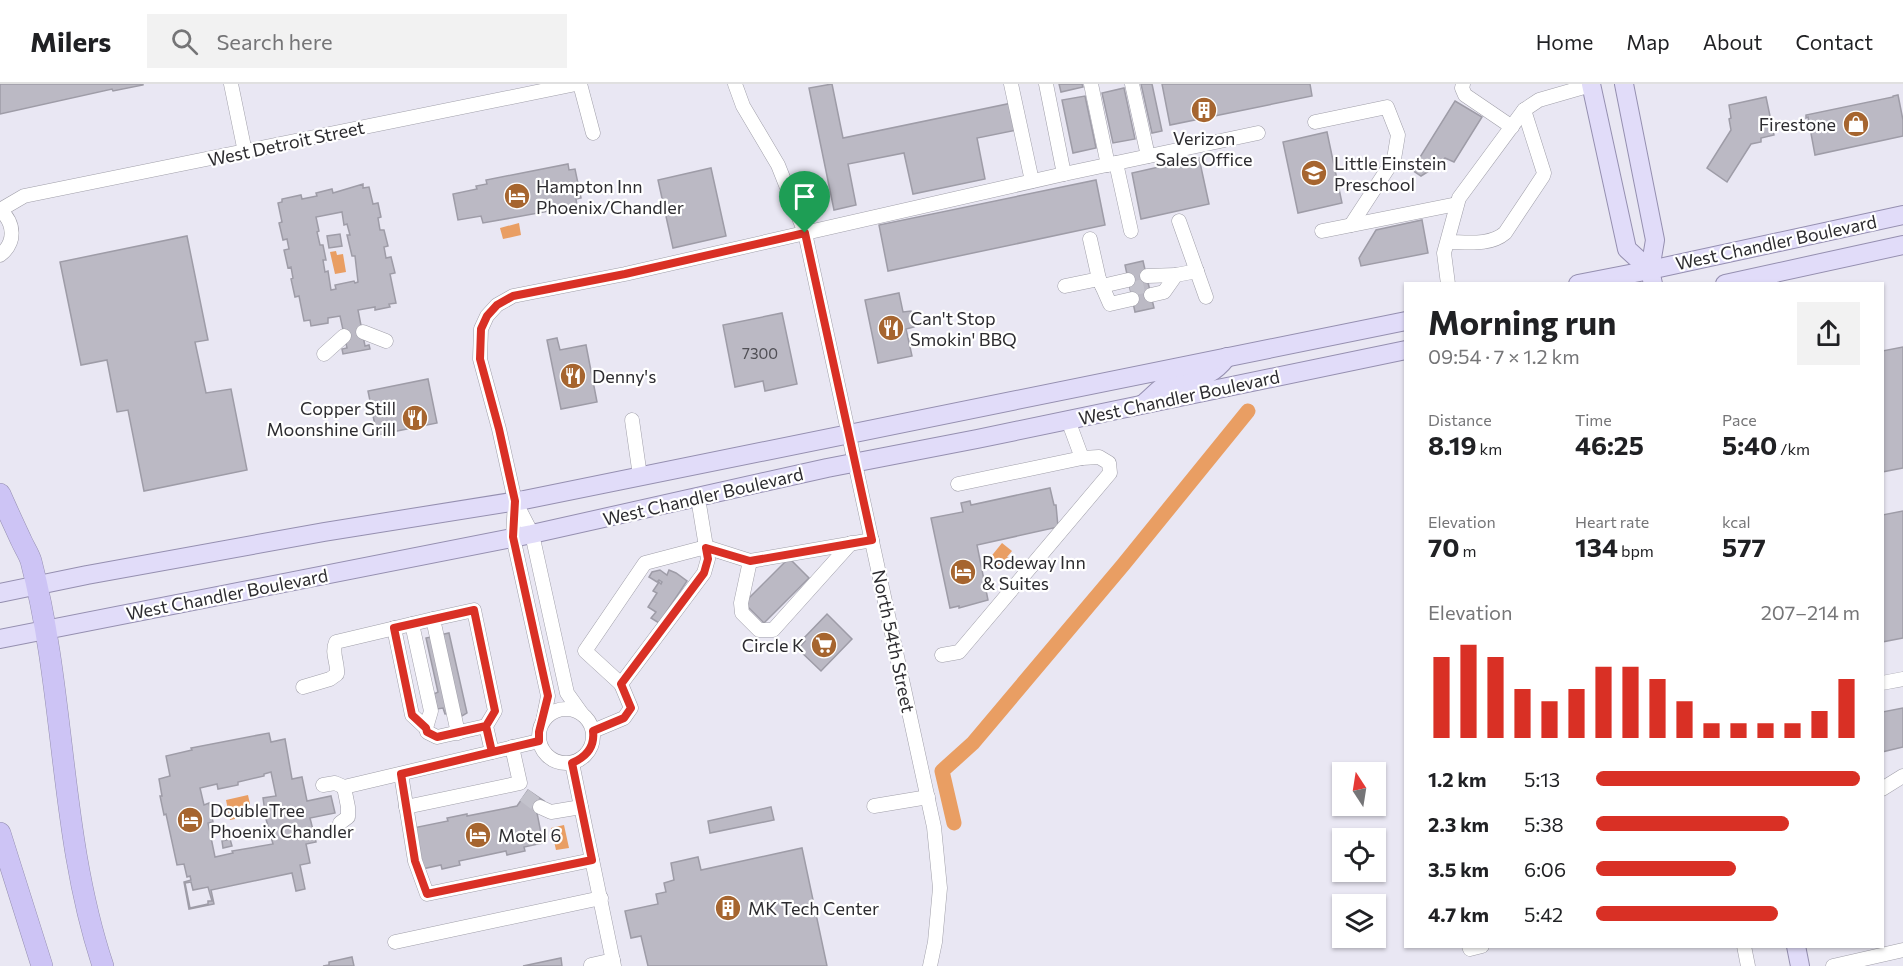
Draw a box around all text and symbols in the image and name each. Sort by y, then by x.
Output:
search box [147,14,567,68]
text: Milers [30,24,111,58]
icon: search [168,25,201,58]
text: Search here [216,28,333,55]
text: Home [1536,29,1593,54]
text: Map [1626,29,1670,54]
text: About [1703,29,1762,54]
text: Contact [1795,29,1873,54]
building icon: Verizon Sales Office [1189,95,1219,125]
shop icon: Firestone [1841,109,1871,139]
place label: Firestone [1759,113,1836,135]
street label: West Detroit Street [206,116,366,170]
place label: Verizon Sales Office [1155,127,1253,170]
place label: Little Einstein Preschool [1334,152,1447,195]
school or university icon: Little Einstein Preschool [1299,158,1329,188]
pin [779,171,830,233]
place label: Hampton Inn Phoenix/Chandler [536,175,684,218]
icon: arrive [788,180,821,213]
hotel icon: Hampton Inn Phoenix/Chandler [502,181,532,211]
street label: West Chandler Boulevard [1673,210,1879,274]
text: Morning run [1428,301,1616,342]
button: share [1797,302,1860,365]
place label: Can't Stop Smokin' BBQ [910,307,1017,350]
restaurant icon: Can't Stop Smokin' BBQ [876,313,906,343]
house number: 7300 [742,344,778,362]
text: 09:54 · 7 × 1.2 km [1428,344,1580,368]
restaurant icon: Denny's [558,361,588,391]
place label: Denny's [592,365,656,387]
street label: West Chandler Boulevard [1076,365,1282,429]
place label: Copper Still Moonshine Grill [266,397,396,440]
restaurant icon: Copper Still Moonshine Grill [400,403,430,433]
text: Distance [1428,410,1492,429]
text: Time [1575,410,1612,429]
text: Pace [1722,410,1757,429]
text: 8.19 [1428,429,1477,460]
text: 46:25 [1575,429,1644,460]
text: 5:40 [1722,429,1777,460]
text: km [1477,439,1502,458]
text: /km [1777,439,1810,458]
street label: West Chandler Boulevard [601,462,805,530]
text: Elevation [1428,512,1496,531]
text: Heart rate [1575,512,1649,531]
text: kcal [1722,512,1751,531]
text: 70 [1428,531,1459,562]
text: 134 [1575,531,1618,562]
text: 577 [1722,531,1766,562]
text: m [1459,541,1476,560]
text: bpm [1618,541,1654,560]
place label: Rodeway Inn & Suites [982,551,1086,594]
hotel icon: Rodeway Inn & Suites [948,557,978,587]
street label: West Chandler Boulevard [124,564,330,624]
street label: North 54th Street [868,567,920,715]
text: Elevation [1428,600,1513,624]
text: 207–214 m [1761,600,1860,624]
supermarket icon: Circle K [809,630,839,660]
place label: Circle K [742,634,804,656]
north arrow [1332,762,1386,816]
map controls [1332,762,1386,948]
text: 1.2 km [1428,767,1486,791]
text: 5:13 [1524,767,1560,791]
place label: DoubleTree Phoenix Chandler [210,799,354,842]
hotel icon: DoubleTree Phoenix Chandler [175,805,205,835]
text: 2.3 km [1428,812,1489,836]
text: 5:38 [1524,812,1564,836]
hotel icon: Motel 6 [463,820,493,850]
place label: Motel 6 [498,824,562,846]
button: locate [1332,828,1386,882]
text: 3.5 km [1428,857,1489,881]
text: 6:06 [1524,857,1566,881]
building icon: MK Tech Center [713,893,743,923]
button: layers [1332,894,1386,948]
place label: MK Tech Center [748,897,879,919]
text: 4.7 km [1428,902,1489,926]
text: 5:42 [1524,902,1563,926]

